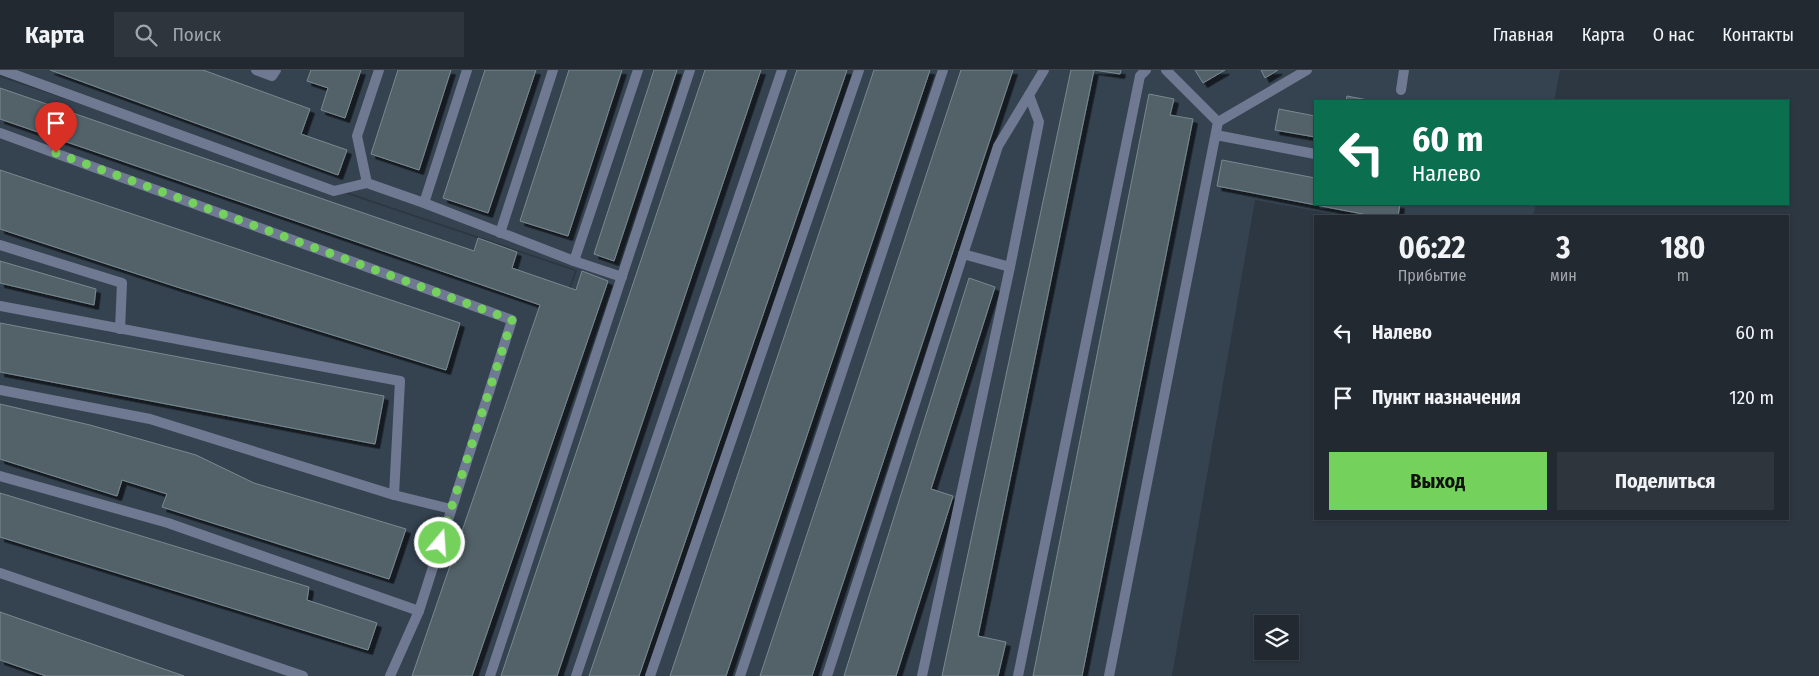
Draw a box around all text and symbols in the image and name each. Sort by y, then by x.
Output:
search box [114,12,464,57]
text: Карта [25,21,84,49]
icon: search [132,21,160,49]
text: Поиск [172,23,221,46]
text: Главная [1493,24,1554,46]
text: Карта [1582,24,1625,46]
text: О нас [1653,24,1694,46]
text: Контакты [1722,24,1794,46]
pin [35,102,77,153]
icon: arrive [42,109,70,137]
text: 60 m [1412,118,1483,160]
icon: left [1329,120,1394,185]
text: Налево [1412,160,1481,187]
text: 06:22 [1399,230,1465,266]
text: 3 [1556,230,1570,266]
text: 180 [1660,230,1705,266]
text: Прибытие [1398,266,1466,285]
text: мин [1550,266,1577,285]
text: m [1677,266,1689,285]
icon: left [1329,319,1357,347]
text: Налево [1372,321,1432,344]
text: 60 m [1736,321,1774,344]
icon: arrive [1329,384,1357,412]
text: Пункт назначения [1372,386,1521,409]
text: 120 m [1729,386,1774,409]
button: Выход [1329,452,1547,510]
button: Поделиться [1557,452,1774,510]
position arrow [413,516,465,568]
map controls [1254,615,1299,660]
button: layers [1254,615,1299,660]

